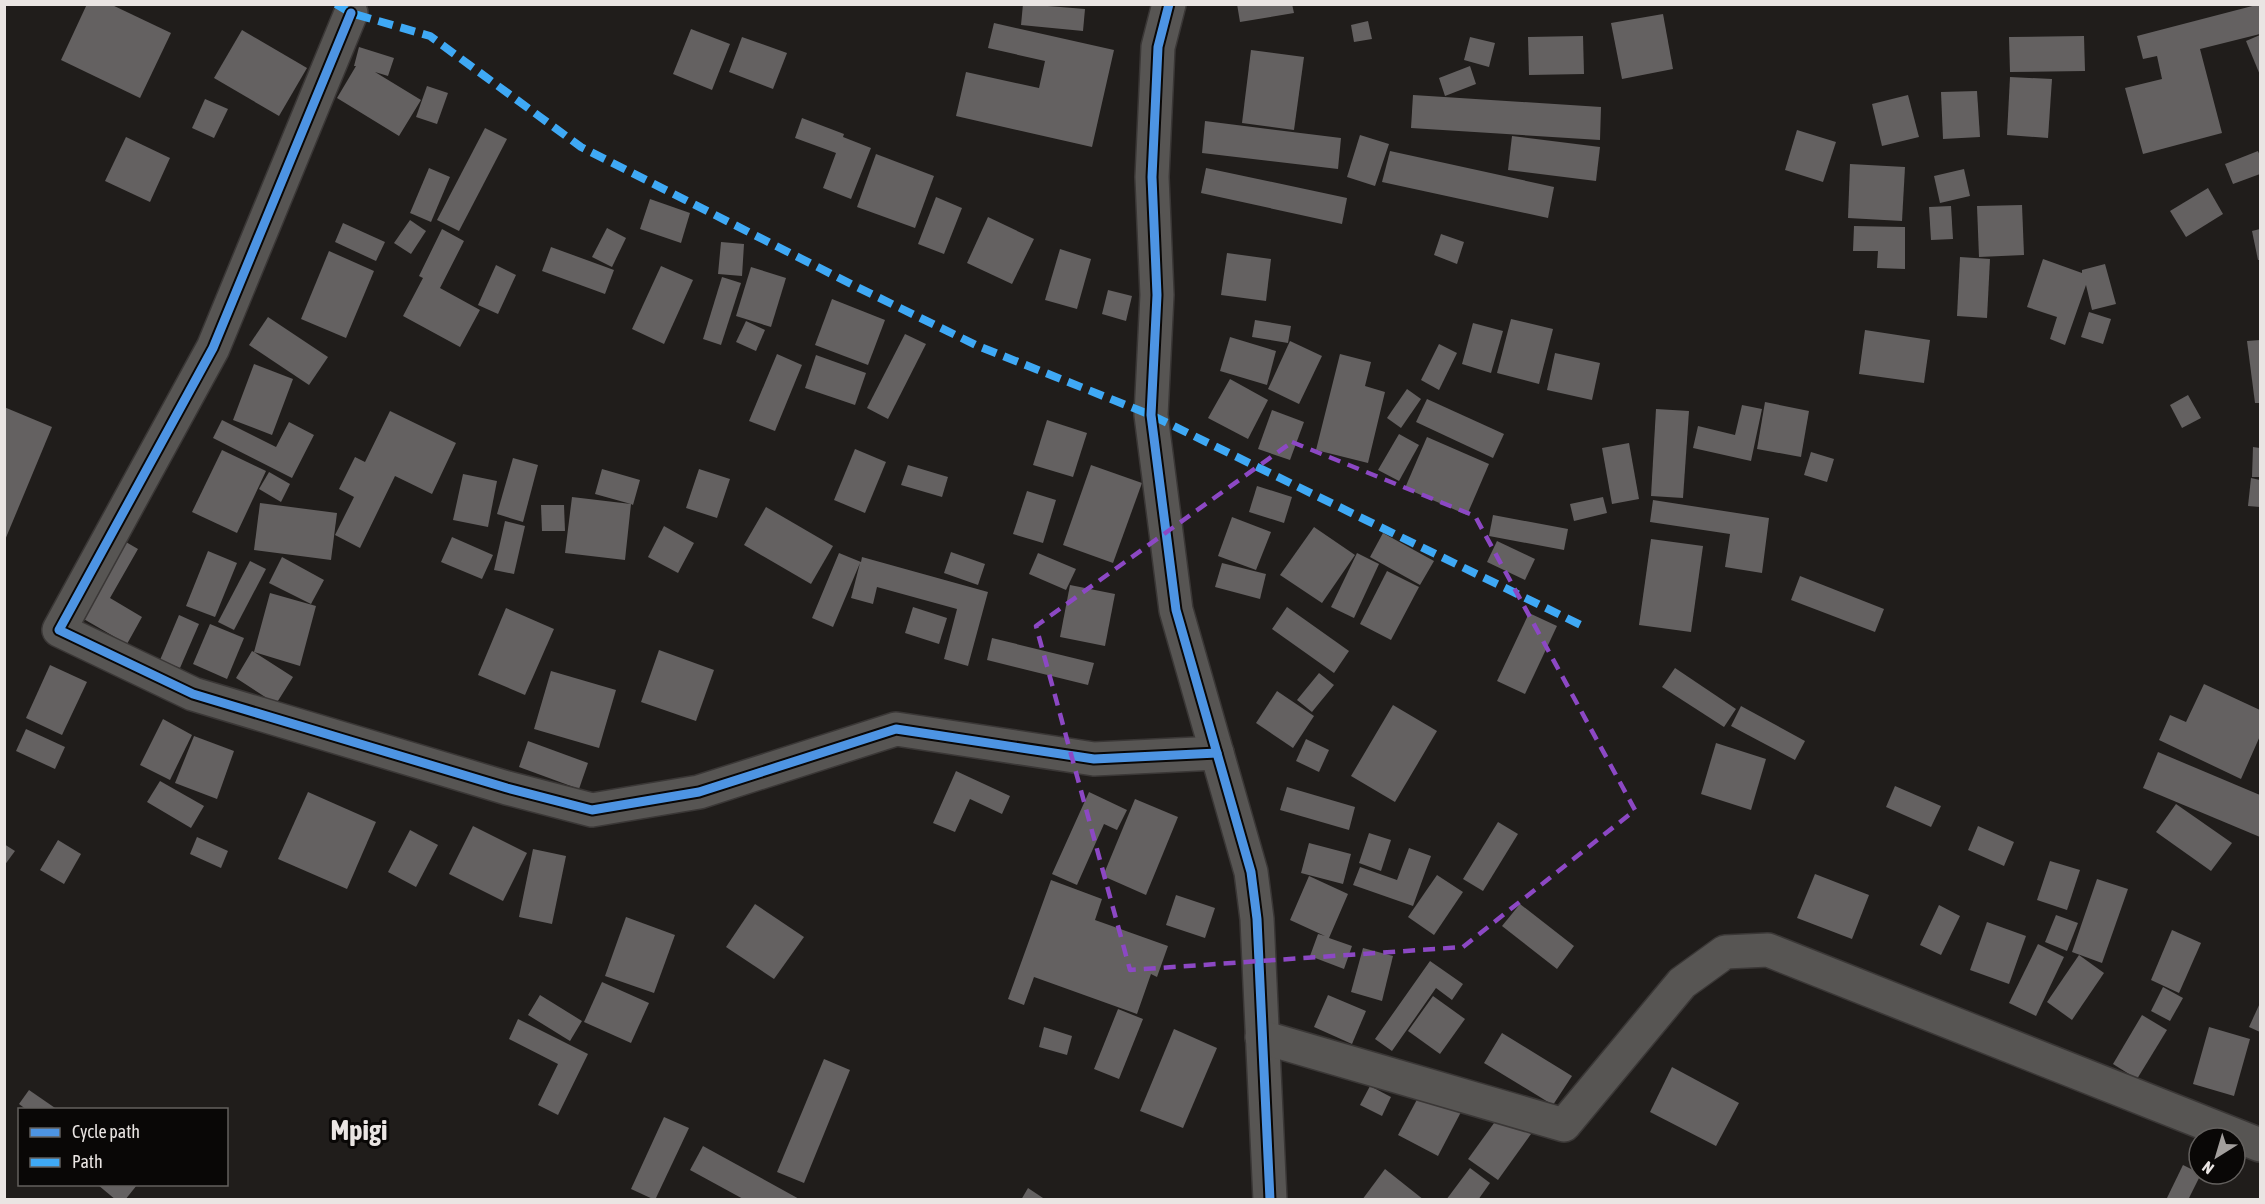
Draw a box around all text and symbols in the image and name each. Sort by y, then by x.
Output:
legend [18,1108,228,1186]
district label: Mpigi [331,1114,387,1146]
text: Cycle path [72,1121,140,1142]
north arrow [2187,1126,2247,1186]
text: Path [72,1151,103,1172]
text: N [2199,1158,2217,1178]

